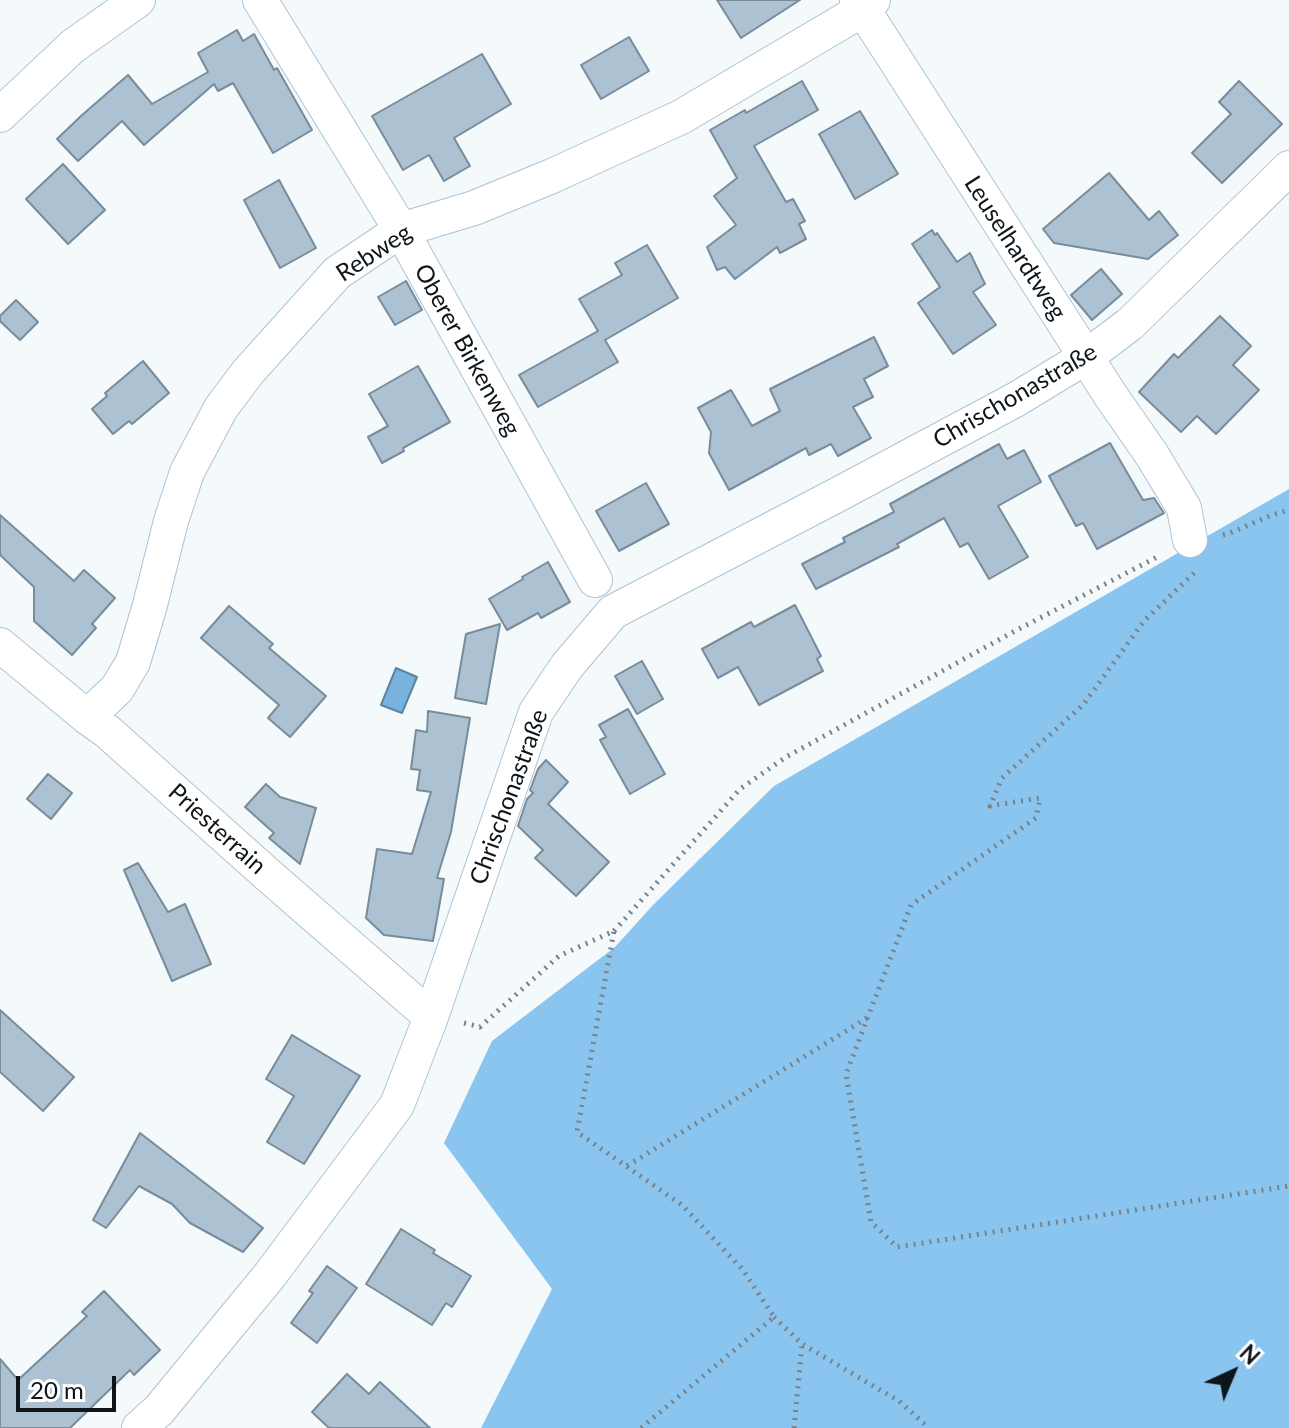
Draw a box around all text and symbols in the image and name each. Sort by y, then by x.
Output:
street label: Leuselhardtweg [958,171,1072,325]
street label: Rebweg [331,218,417,288]
street label: Oberer Birkenweg [408,259,526,441]
street label: Chrischonastraße [928,337,1102,455]
street label: Chrischonastraße [464,706,554,888]
street label: Priesterrain [162,778,272,880]
north arrow [1193,1332,1273,1412]
text: N [1235,1339,1265,1370]
scale bar [20,1360,120,1410]
text: 20 m [30,1375,84,1404]

